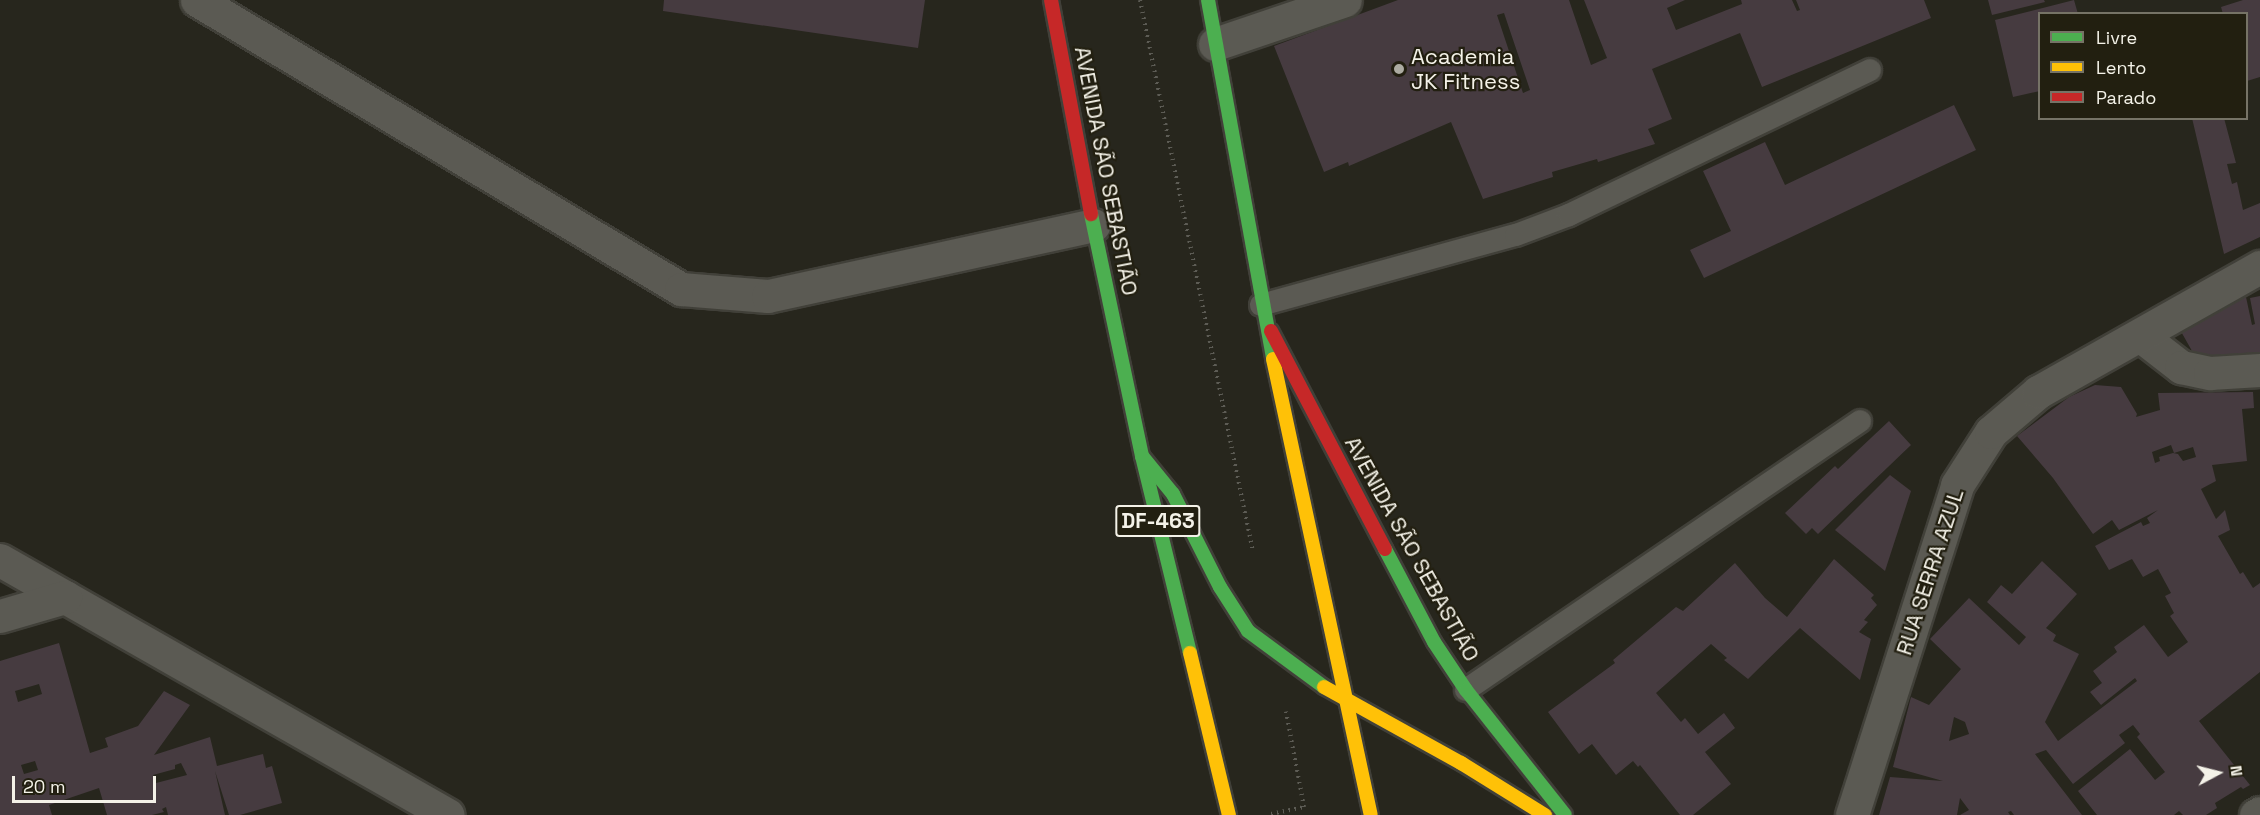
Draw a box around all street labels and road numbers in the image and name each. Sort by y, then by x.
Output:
street label: AVENIDA SÃO SEBASTIÃO [1069,44,1143,298]
street label: AVENIDA SÃO SEBASTIÃO [1339,432,1485,666]
street label: RUA SERRA AZUL [1891,485,1969,659]
road number: DF-463 [1114,503,1202,539]

